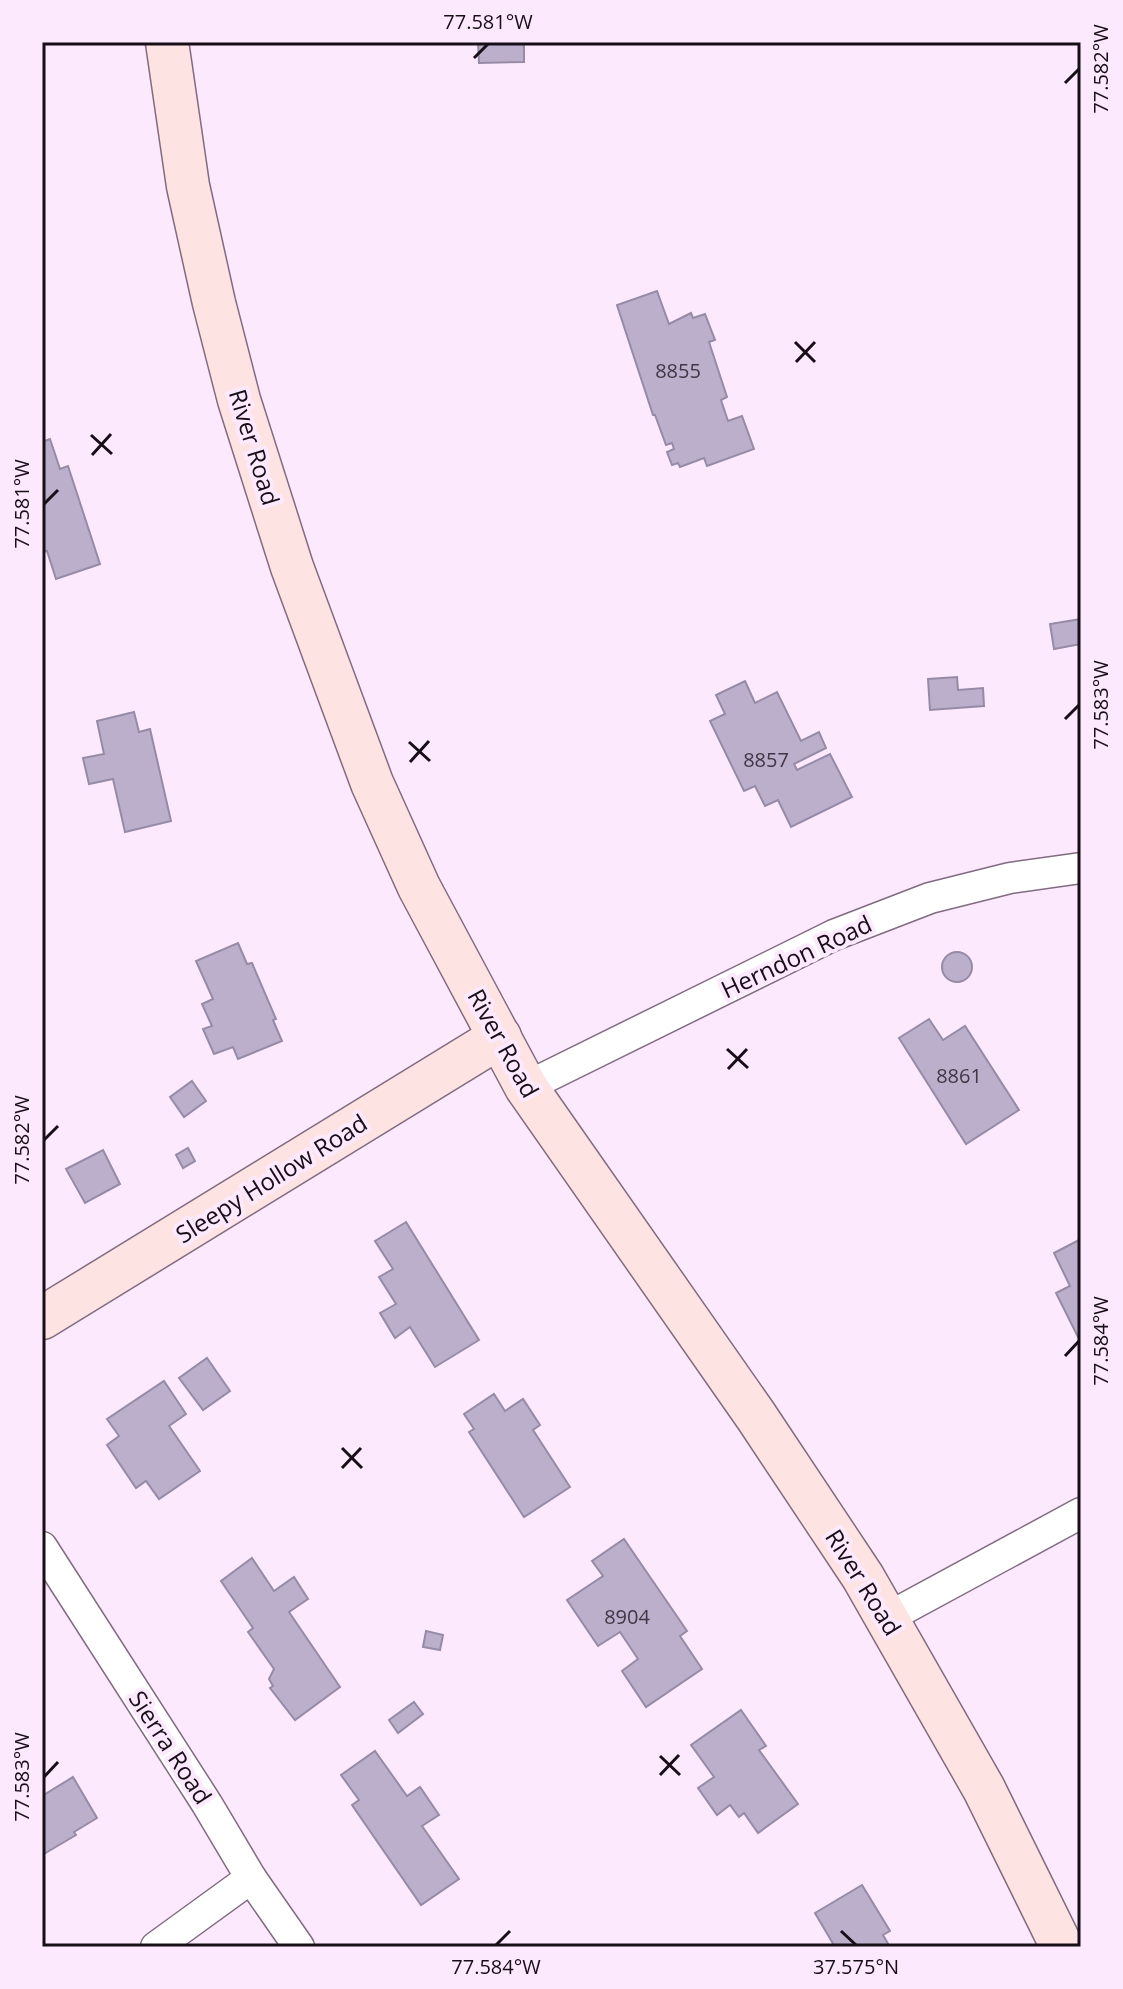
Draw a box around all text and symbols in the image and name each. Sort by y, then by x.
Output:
text: 77.581°W [443,8,533,35]
text: 77.582°W [1087,24,1114,114]
house number: 8855 [655,357,701,384]
street label: River Road [222,385,288,509]
text: 77.581°W [8,459,35,549]
text: 77.583°W [1087,660,1114,750]
house number: 8857 [743,746,789,773]
street label: Herndon Road [715,907,877,1005]
street label: River Road [461,983,547,1103]
house number: 8861 [936,1062,982,1089]
text: 77.582°W [8,1095,35,1185]
street label: Sleepy Hollow Road [169,1106,373,1250]
text: 77.584°W [1087,1296,1114,1386]
street label: River Road [818,1523,910,1641]
house number: 8904 [604,1603,650,1630]
street label: Sierra Road [122,1684,220,1810]
text: 77.583°W [8,1732,35,1822]
text: 77.584°W [451,1953,541,1980]
text: 37.575°N [813,1953,899,1980]

